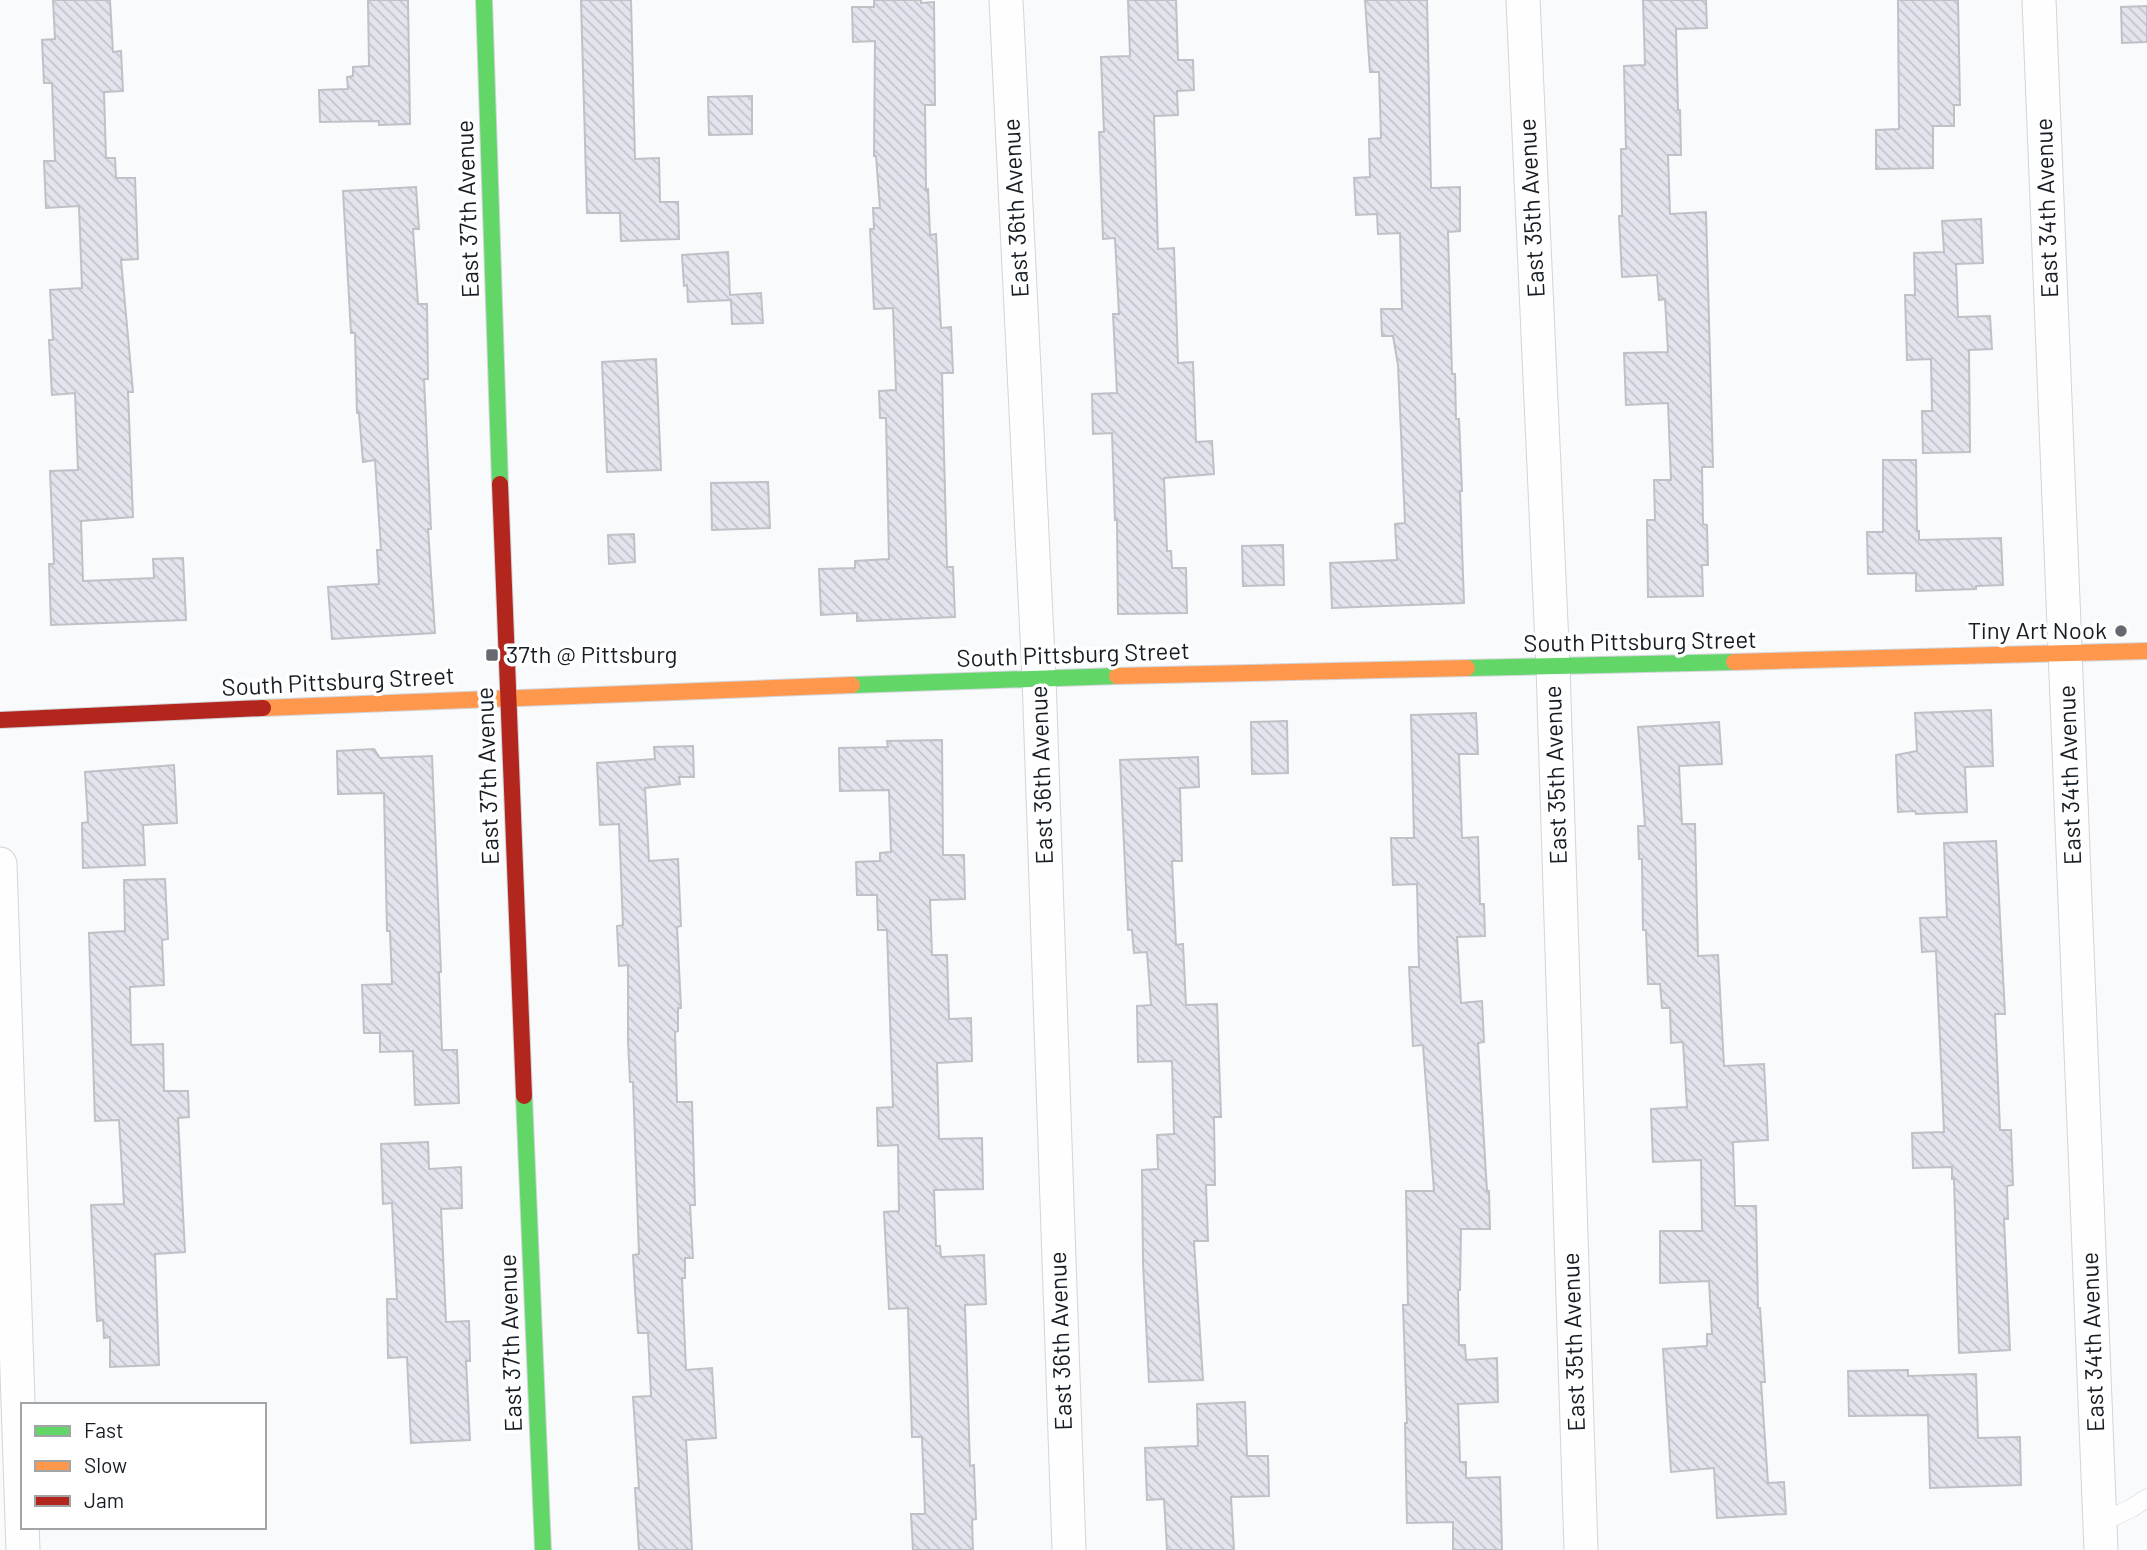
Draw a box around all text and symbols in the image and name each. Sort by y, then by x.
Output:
street label: East 36th Avenue [995,118,1034,298]
street label: East 35th Avenue [1511,118,1550,298]
street label: East 34th Avenue [2028,118,2063,299]
street label: East 37th Avenue [449,119,484,299]
place label: Tiny Art Nook [1967,615,2107,644]
marker: Tiny Art Nook [2113,623,2129,639]
street label: South Pittsburg Street [1523,624,1757,657]
street label: South Pittsburg Street [956,635,1190,672]
place label: 37th @ Pittsburg [506,639,677,668]
marker: 37th @ Pittsburg [484,647,500,663]
street label: South Pittsburg Street [221,660,455,701]
street label: East 36th Avenue [1023,685,1058,865]
street label: East 35th Avenue [1537,685,1572,865]
street label: East 34th Avenue [2051,685,2086,866]
street label: East 37th Avenue [469,686,504,866]
street label: East 36th Avenue [1042,1251,1077,1431]
street label: East 35th Avenue [1555,1252,1590,1432]
street label: East 34th Avenue [2074,1252,2109,1433]
street label: East 37th Avenue [492,1253,527,1433]
legend [21,1403,266,1529]
text: Fast [84,1417,124,1442]
text: Slow [84,1452,127,1477]
text: Jam [84,1487,124,1512]

